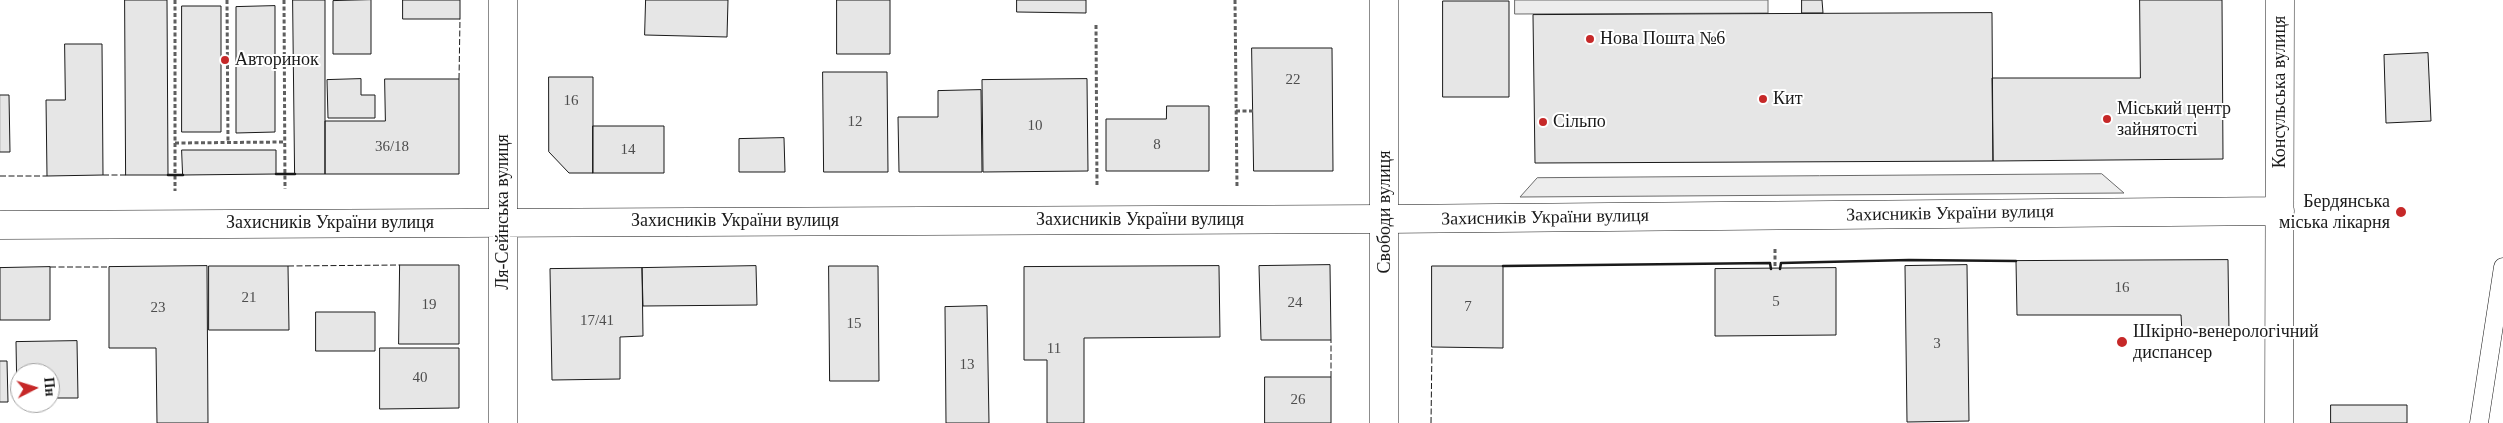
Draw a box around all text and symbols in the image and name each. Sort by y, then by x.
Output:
street label: Консульська вулиця [2269,16,2291,168]
place label: Нова Пошта №6 [1600,28,1725,50]
marker: Нова Пошта №6 [1584,33,1596,45]
place label: Авторинок [235,49,319,71]
marker: Авторинок [219,54,231,66]
house number: 22 [1286,71,1300,89]
place label: Кит [1773,88,1803,110]
house number: 16 [564,92,578,110]
marker: Кит [1757,93,1769,105]
place label: Міський центр зайнятості [2117,98,2231,140]
place label: Сільпо [1553,111,1606,133]
house number: 12 [848,113,862,131]
marker: Міський центр зайнятості [2101,113,2113,125]
marker: Сільпо [1537,116,1549,128]
house number: 10 [1028,117,1042,135]
street label: Ля-Сейнська вулиця [492,134,514,290]
house number: 8 [1153,136,1161,154]
house number: 36/18 [375,138,409,156]
house number: 14 [620,141,636,159]
street label: Свободи вулиця [1374,151,1396,273]
place label: Бердянська міська лікарня [2279,191,2390,233]
street label: Захисників України вулиця [1846,201,2054,227]
street label: Захисників України вулиця [1441,205,1649,231]
marker: Бердянська міська лікарня [2394,205,2408,219]
street label: Захисників України вулиця [1036,209,1244,231]
street label: Захисників України вулиця [631,210,839,232]
street label: Захисників України вулиця [226,212,434,234]
house number: 16 [2114,279,2130,297]
house number: 21 [242,289,256,307]
house number: 5 [1772,293,1780,311]
house number: 24 [1288,294,1302,312]
house number: 19 [422,296,436,314]
house number: 7 [1464,298,1472,316]
house number: 23 [150,299,166,317]
house number: 17/41 [580,312,614,330]
house number: 15 [846,315,862,333]
place label: Шкірно-венерологічний диспансер [2133,321,2319,364]
house number: 3 [1933,335,1941,353]
marker: Шкірно-венерологічний диспансер [2115,335,2129,349]
house number: 11 [1047,340,1061,358]
house number: 13 [960,356,974,374]
north arrow [10,363,60,413]
house number: 40 [412,369,428,387]
text: Пн [41,377,58,397]
house number: 26 [1290,391,1306,409]

